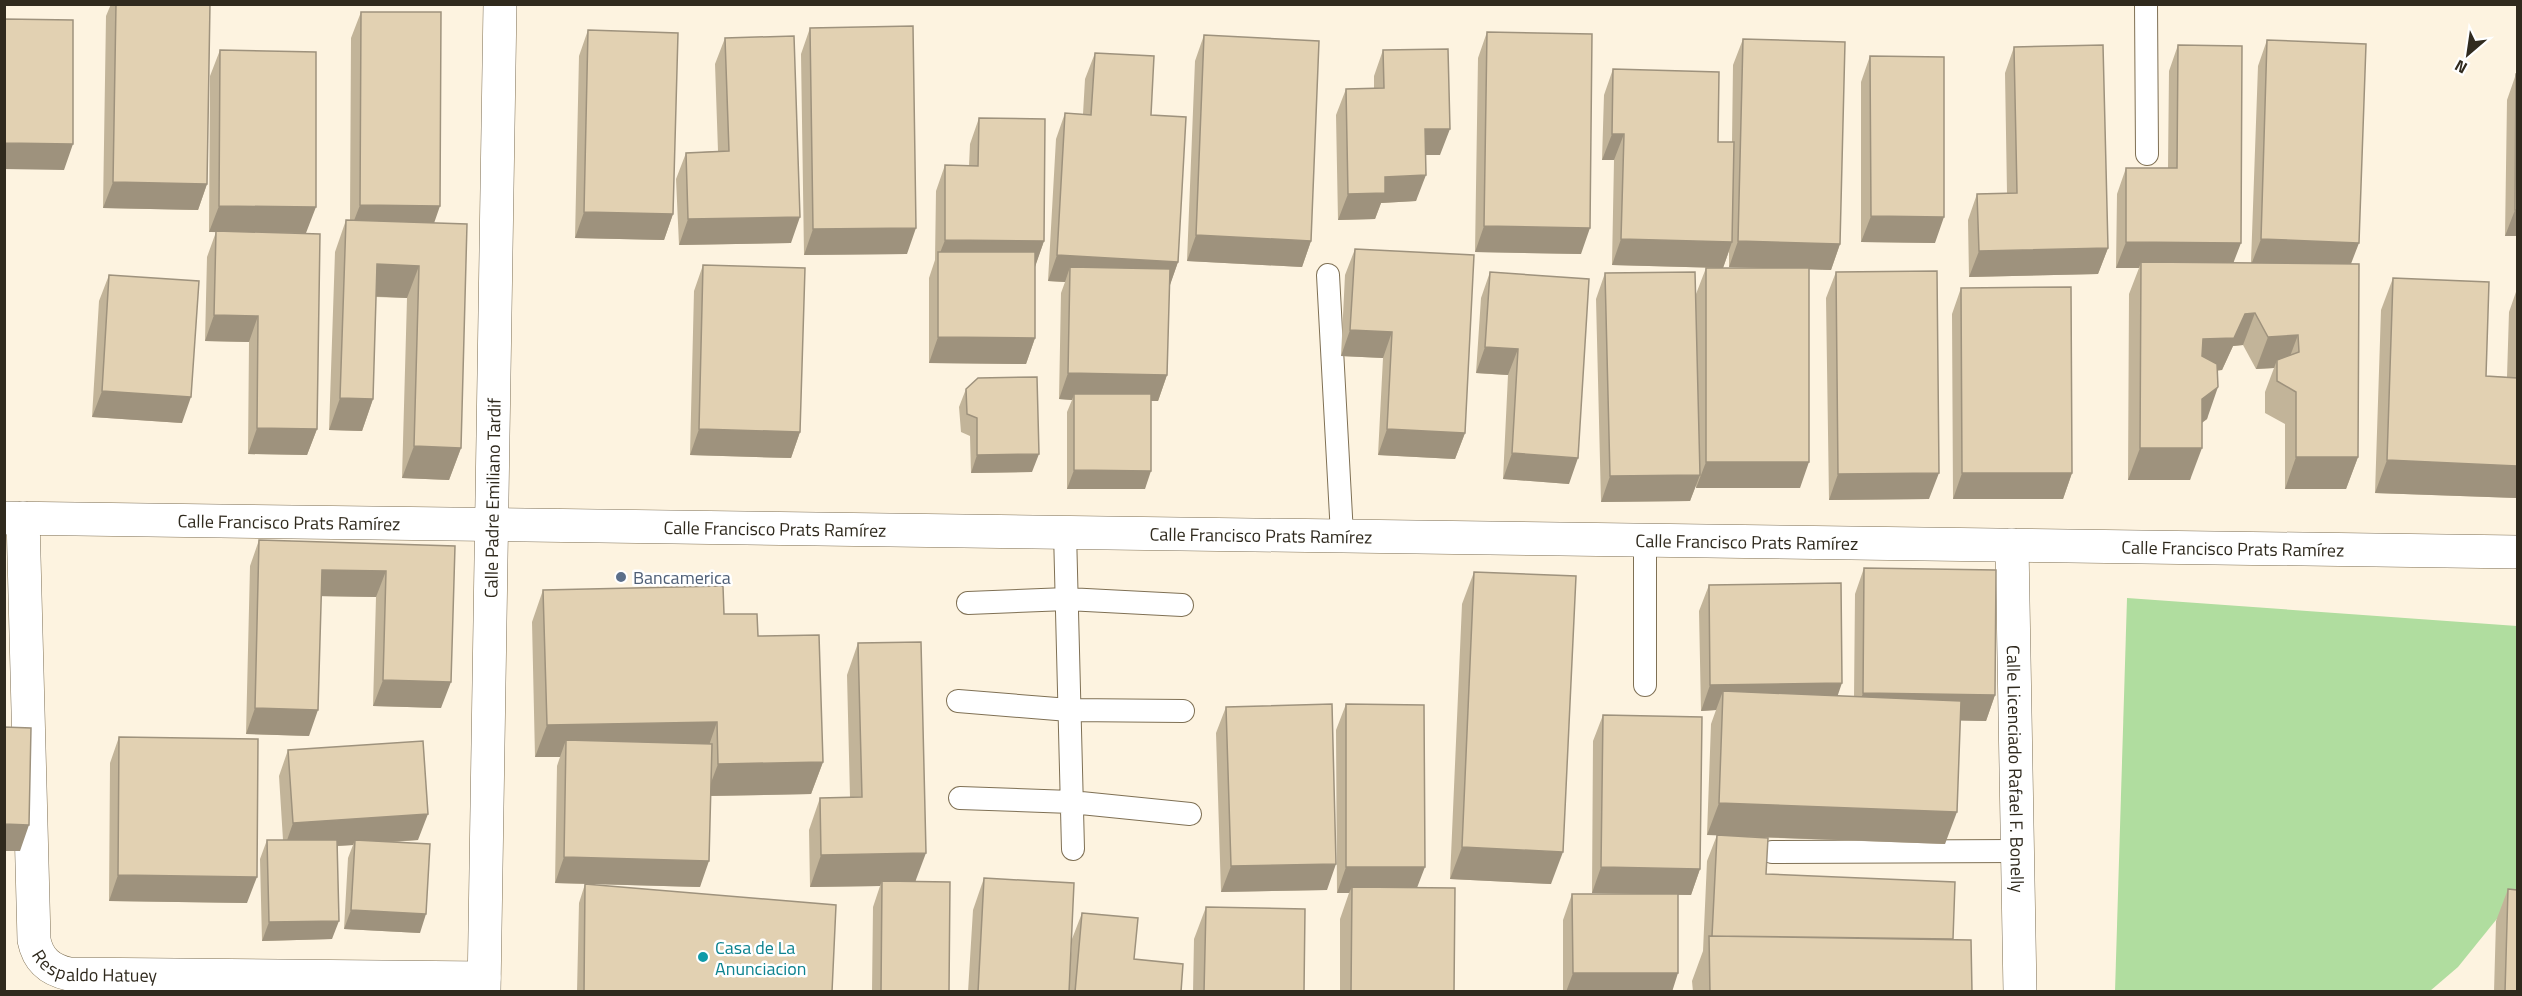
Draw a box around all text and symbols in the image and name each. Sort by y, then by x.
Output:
north arrow [2438,24,2498,84]
text: N [2450,54,2471,80]
street label: Calle Padre Emiliano Tardif [477,398,507,598]
street label: Calle Francisco Prats Ramírez [177,507,401,537]
street label: Calle Francisco Prats Ramírez [663,513,887,543]
street label: Calle Francisco Prats Ramírez [1149,520,1372,550]
street label: Calle Francisco Prats Ramírez [1635,527,1858,557]
street label: Calle Francisco Prats Ramírez [2121,533,2344,563]
place label: Bancamerica [633,564,731,591]
marker: Bancamerica [614,570,628,584]
street label: Calle Licenciado Rafael F. Bonelly [2000,645,2032,893]
place label: Casa de La Anunciacion [715,934,806,982]
street label: Respaldo Hatuey [26,944,158,988]
marker: Casa de La Anunciacion [696,950,710,964]

